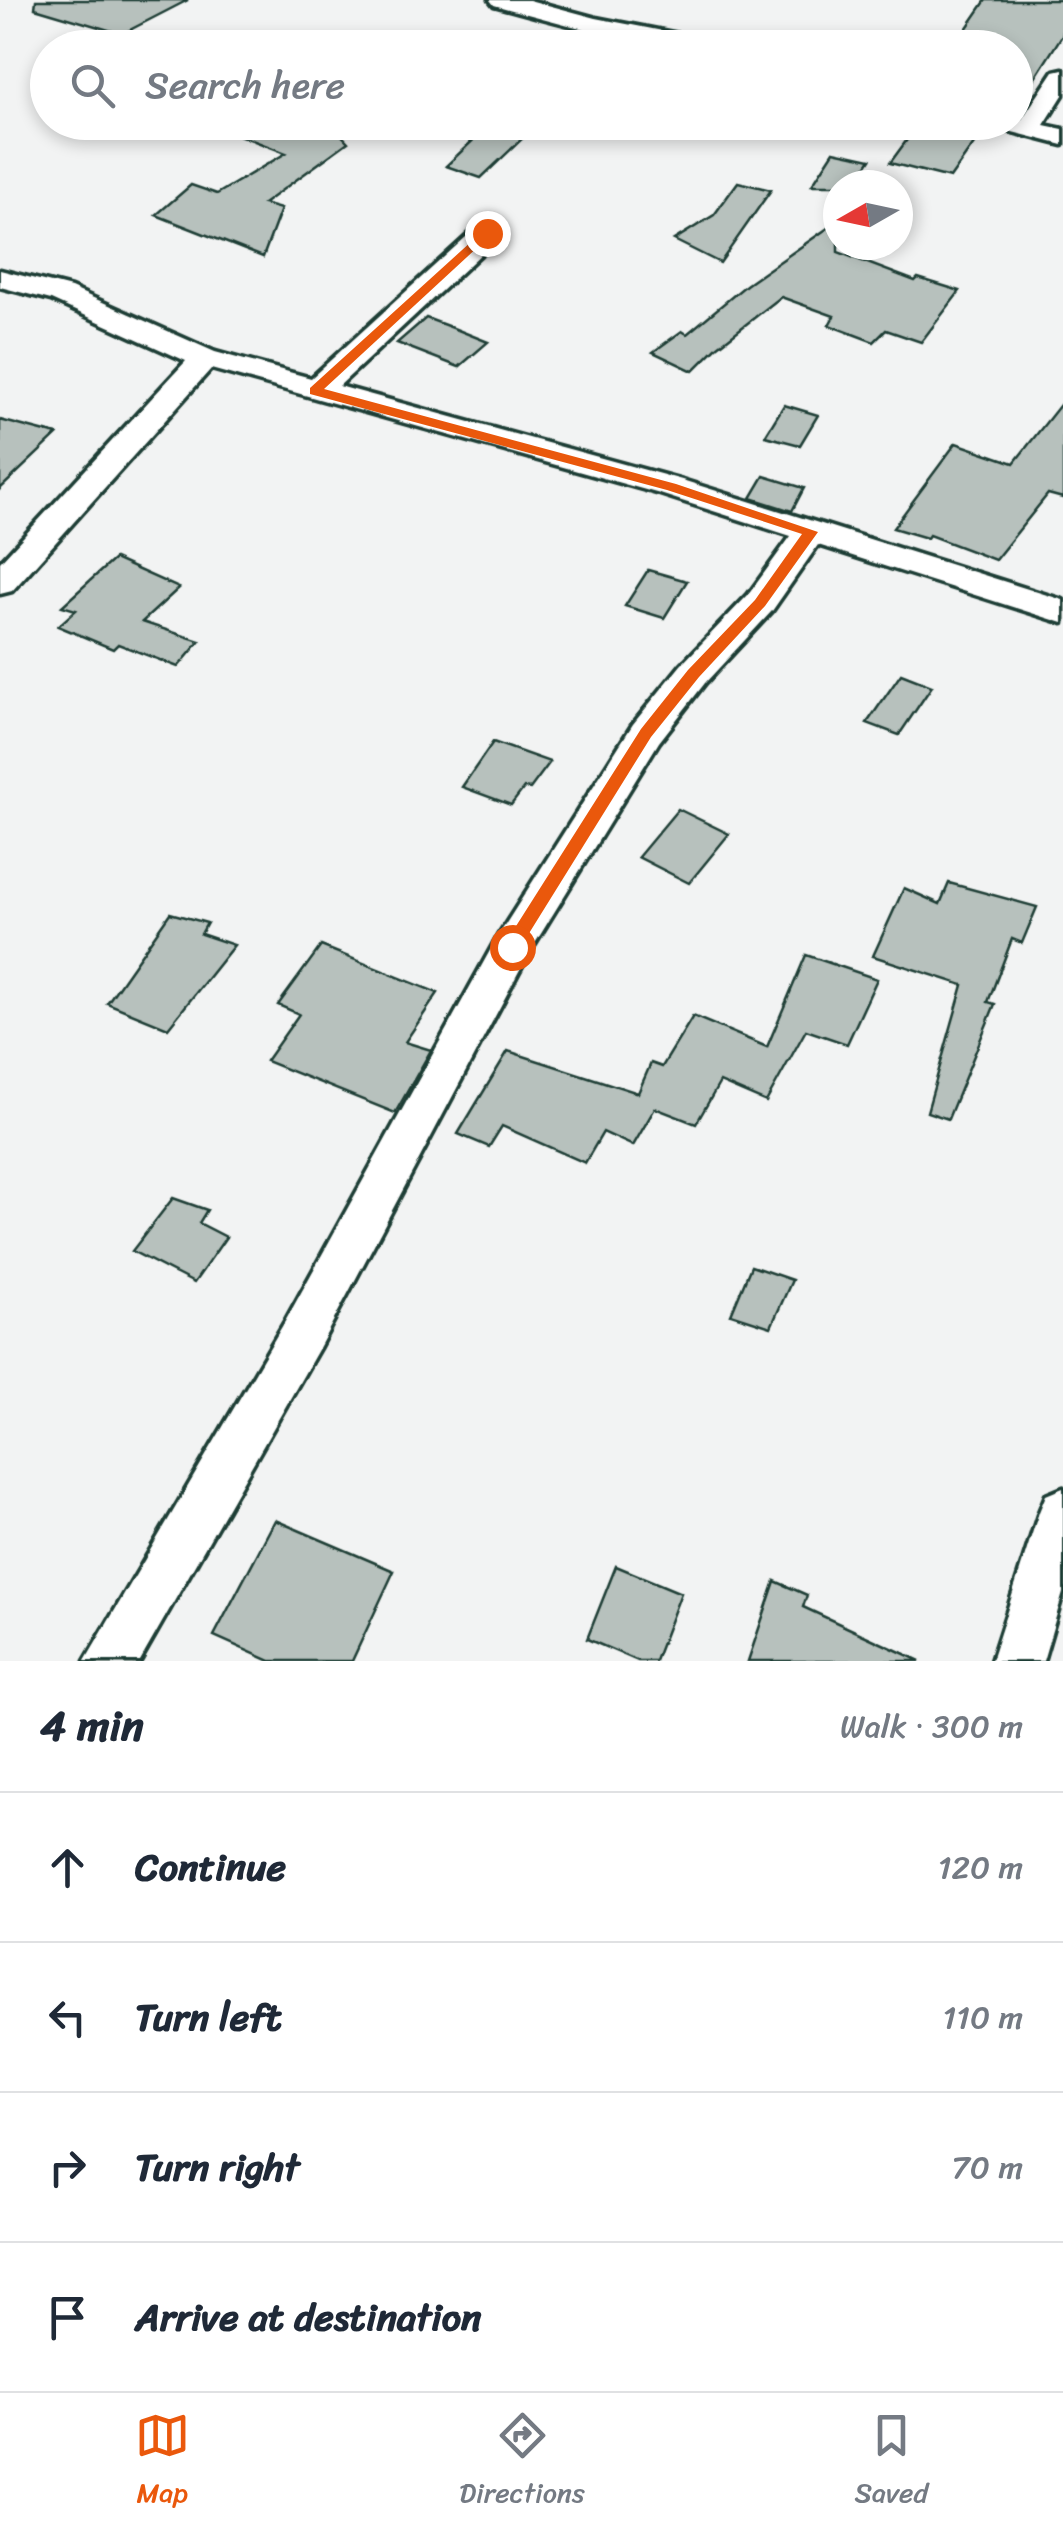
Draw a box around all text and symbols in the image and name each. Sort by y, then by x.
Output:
search box [30,30,1033,140]
text: Search here [145,52,345,119]
icon: search [65,58,120,113]
north arrow [823,170,913,260]
route end [465,211,511,257]
route start [490,925,536,971]
text: 4 min [40,1689,144,1763]
text: Walk · 300 m [840,1698,1023,1755]
text: Continue [135,1834,286,1901]
text: 120 m [938,1839,1023,1896]
icon: ahead [40,1840,95,1895]
text: Turn left [135,1984,281,2051]
text: 110 m [942,1989,1023,2046]
icon: left [40,1990,95,2045]
text: Turn right [135,2134,300,2201]
text: 70 m [952,2139,1023,2196]
icon: right [40,2140,95,2195]
text: Arrive at destination [135,2284,482,2351]
icon: arrive [40,2290,95,2345]
tab: Map [135,2408,190,2517]
tab: Directions [459,2408,585,2517]
tab: Saved [854,2408,928,2517]

